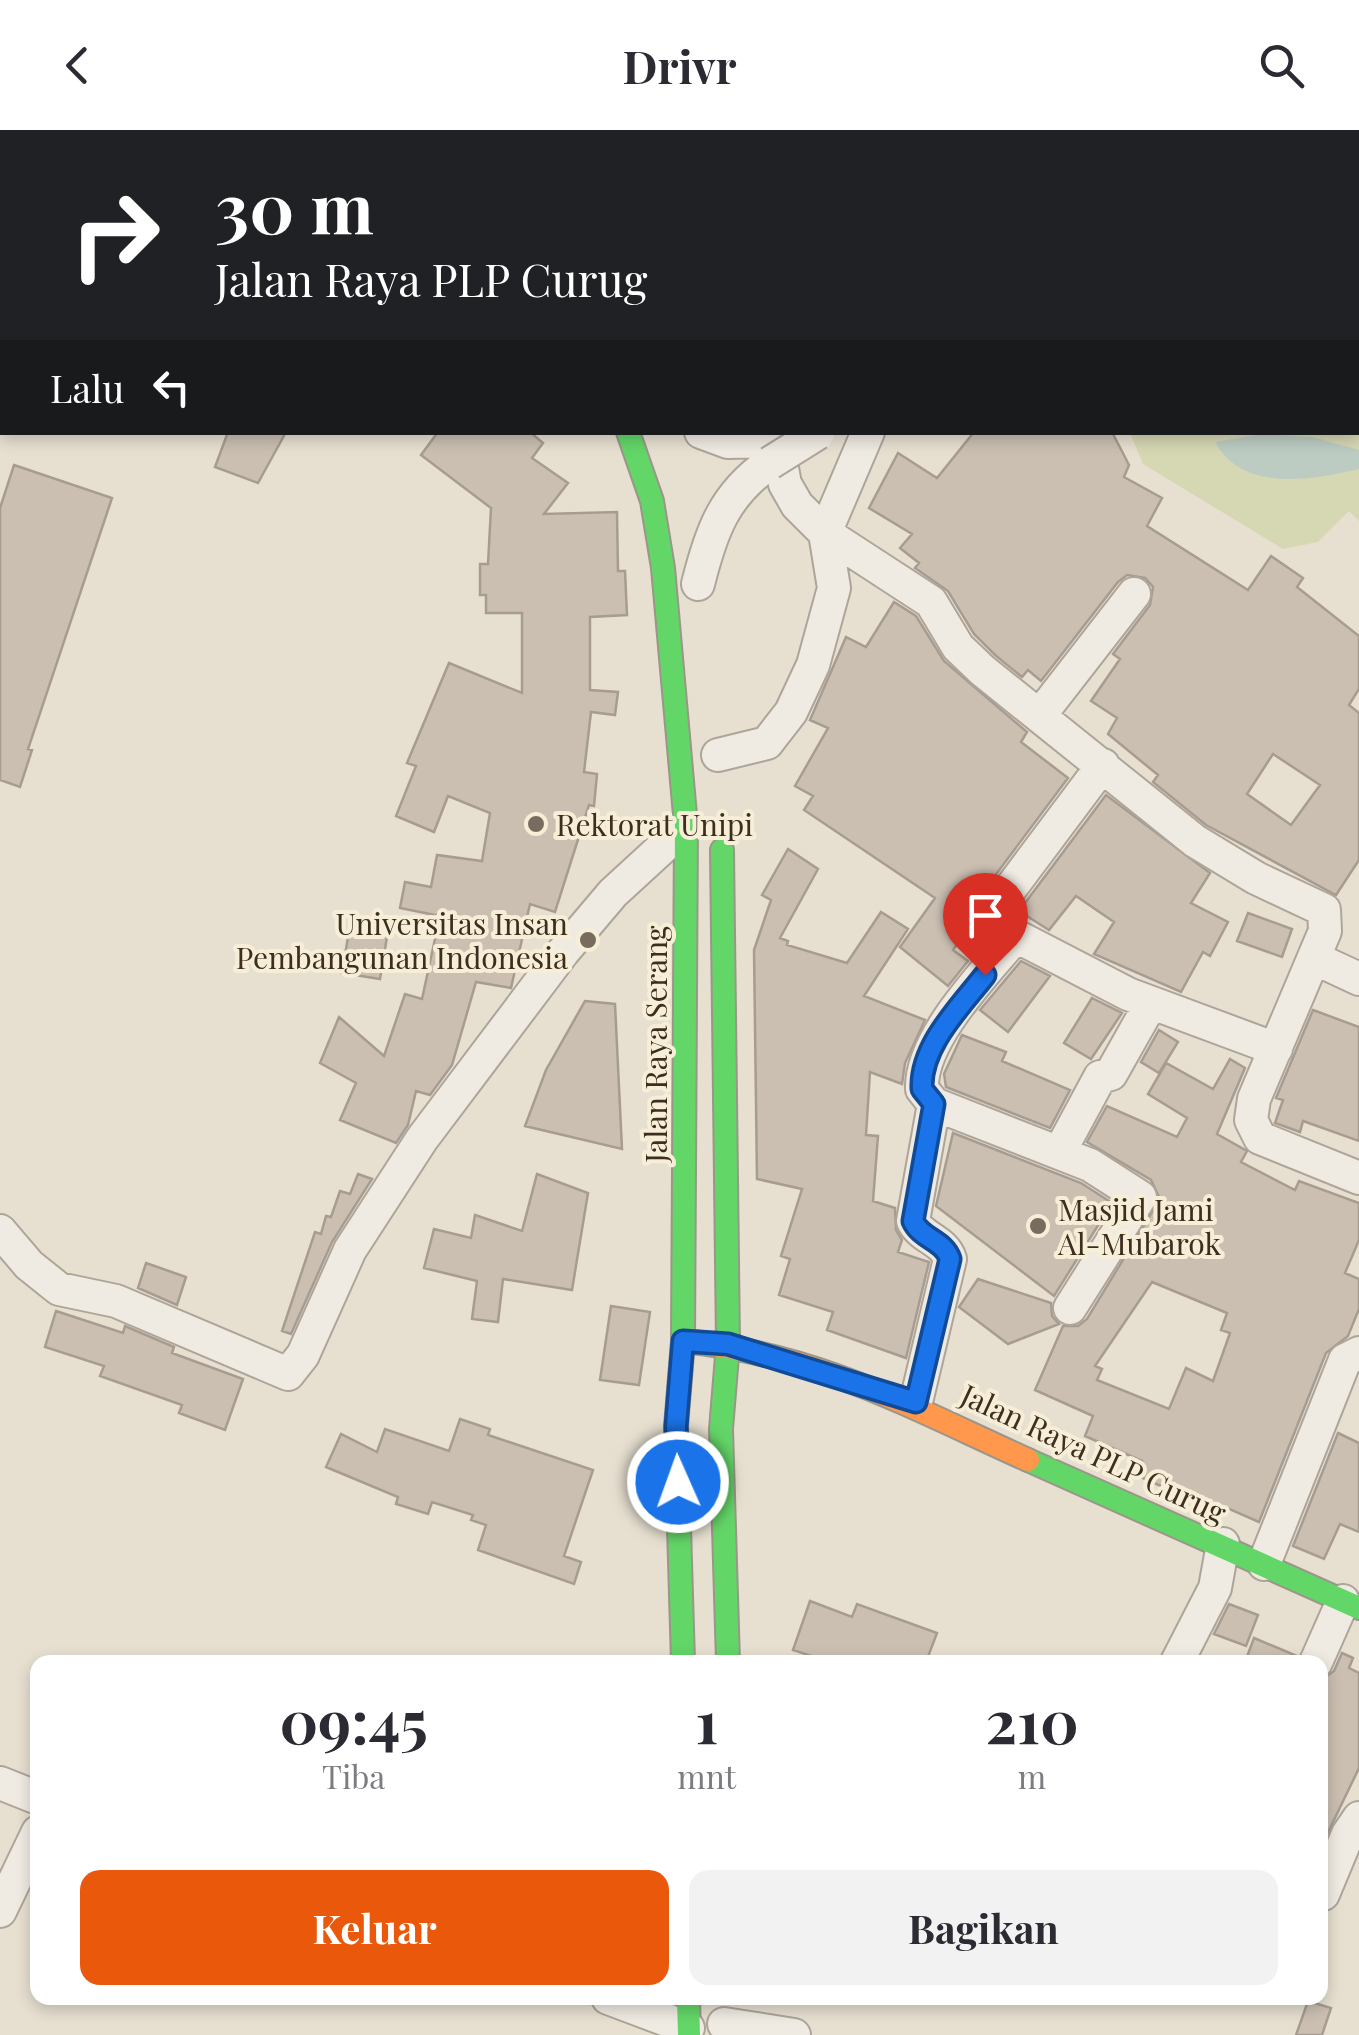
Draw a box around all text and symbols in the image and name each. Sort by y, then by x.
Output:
text: Drivr [623,35,736,95]
icon: back [50,38,105,93]
icon: search [1254,38,1309,93]
text: 30 m [215,158,374,252]
icon: right [50,170,180,300]
text: Jalan Raya PLP Curug [215,248,647,308]
icon: left [144,360,199,415]
text: Lalu [50,362,124,413]
place label: Rektorat Unipi [556,804,753,844]
marker: Rektorat Unipi [525,813,547,835]
pin [943,873,1028,976]
icon: arrive [958,888,1013,943]
place label: Universitas Insan Pembangunan Indonesia [236,903,568,977]
street label: Jalan Raya Serang [635,925,675,1164]
marker: Universitas Insan Pembangunan Indonesia [577,929,599,951]
place label: Masjid Jami Al-Mubarok [1057,1189,1221,1263]
marker: Masjid Jami Al-Mubarok [1027,1215,1049,1237]
street label: Jalan Raya PLP Curug [954,1374,1233,1532]
position arrow [626,1430,730,1534]
text: 09:45 [279,1679,428,1759]
text: 1 [695,1679,718,1759]
text: 210 [986,1679,1079,1759]
text: Tiba [322,1754,385,1797]
text: mnt [677,1754,736,1797]
text: m [1018,1754,1046,1797]
button: Keluar [80,1870,669,1985]
button: Bagikan [689,1870,1278,1985]

